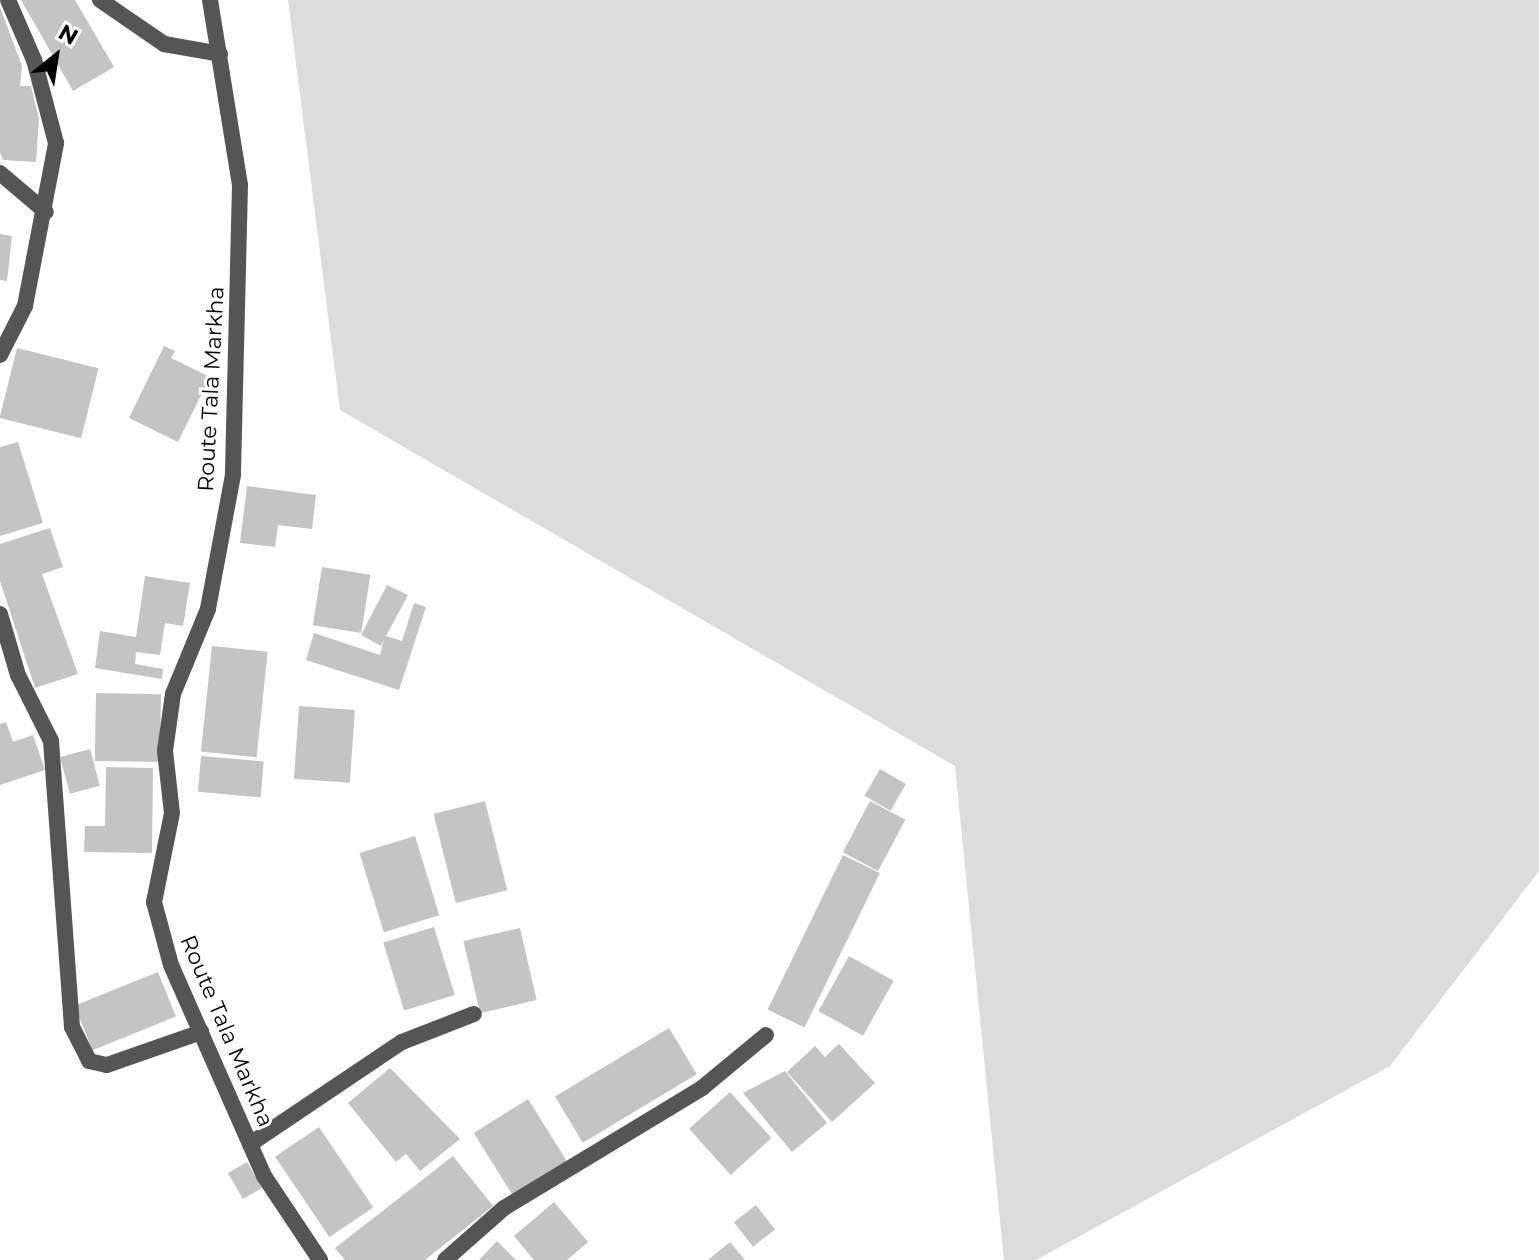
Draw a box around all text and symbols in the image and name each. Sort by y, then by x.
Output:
north arrow [16,16,96,96]
text: N [54,19,83,51]
street label: Route Tala Markha [192,286,230,492]
street label: Route Tala Markha [175,931,279,1131]

